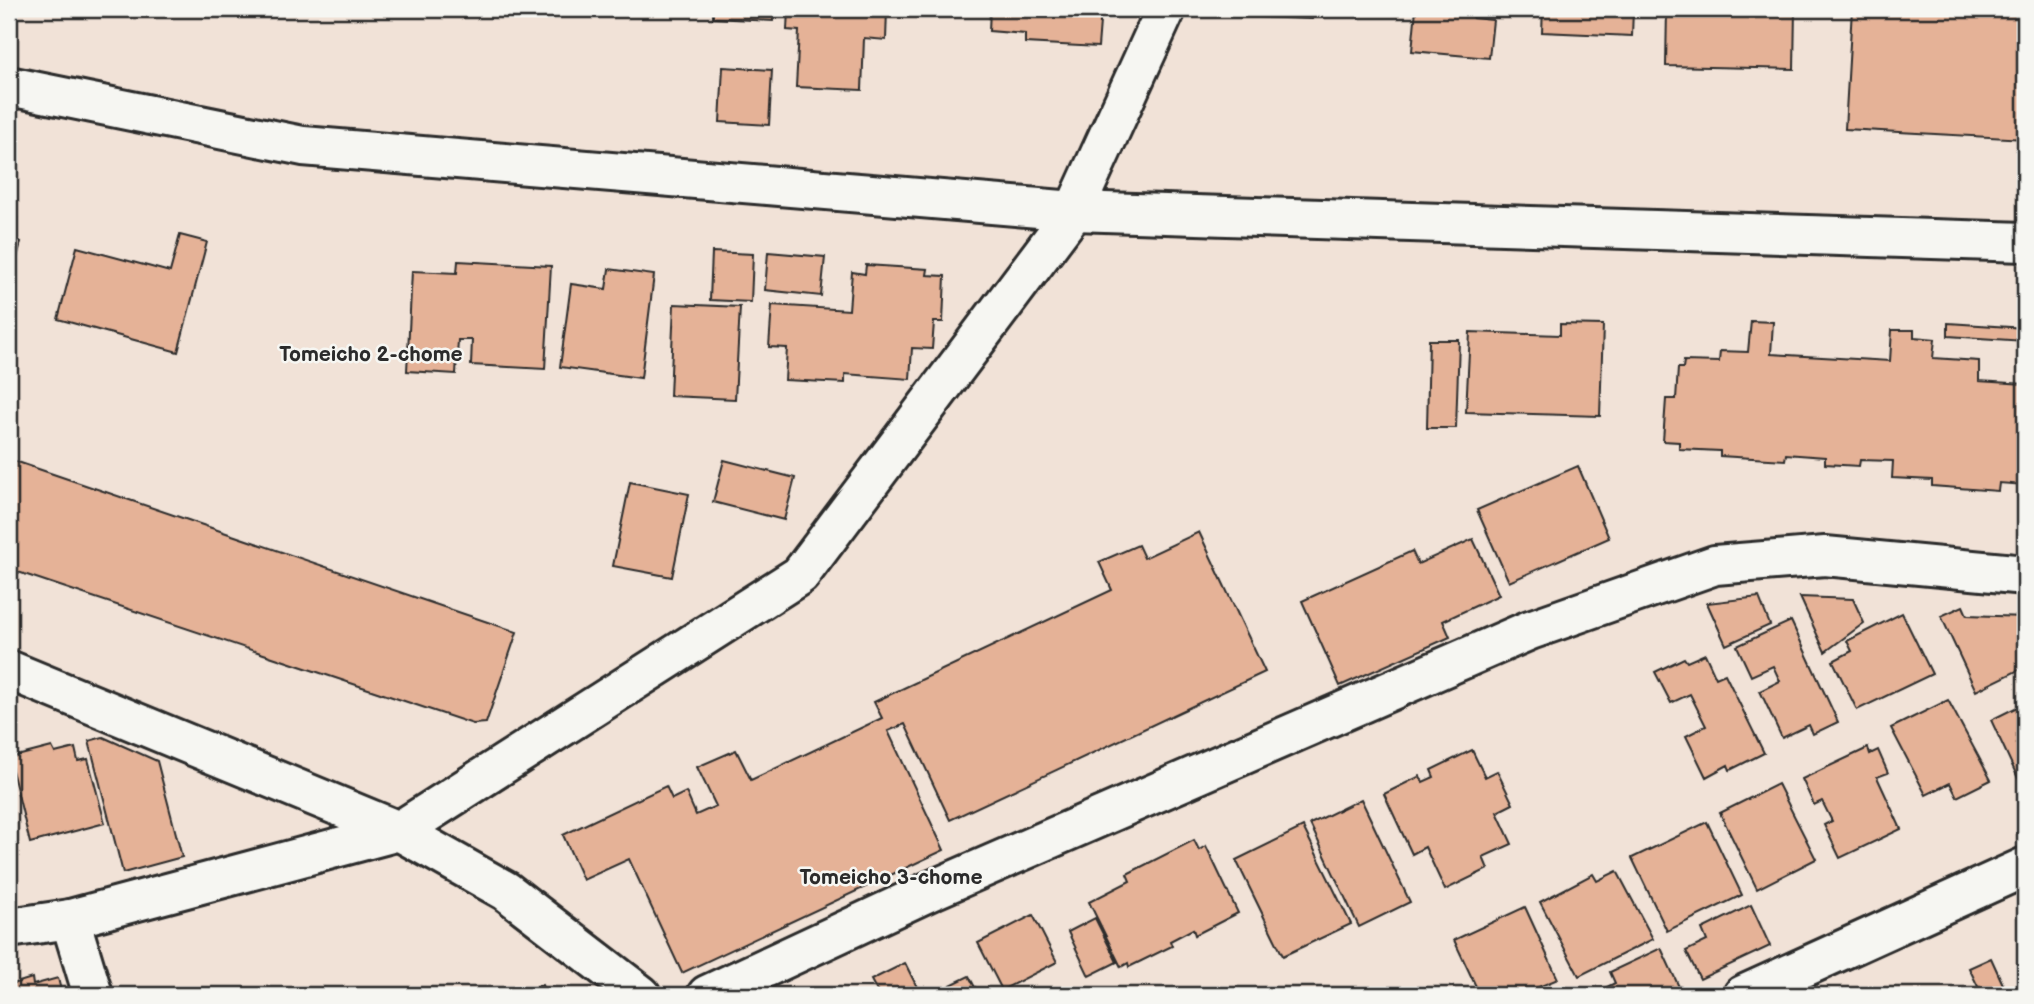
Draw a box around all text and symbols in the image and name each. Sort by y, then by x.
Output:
district label: Tomeicho 2-chome [279,342,463,367]
district label: Tomeicho 3-chome [799,865,983,890]

